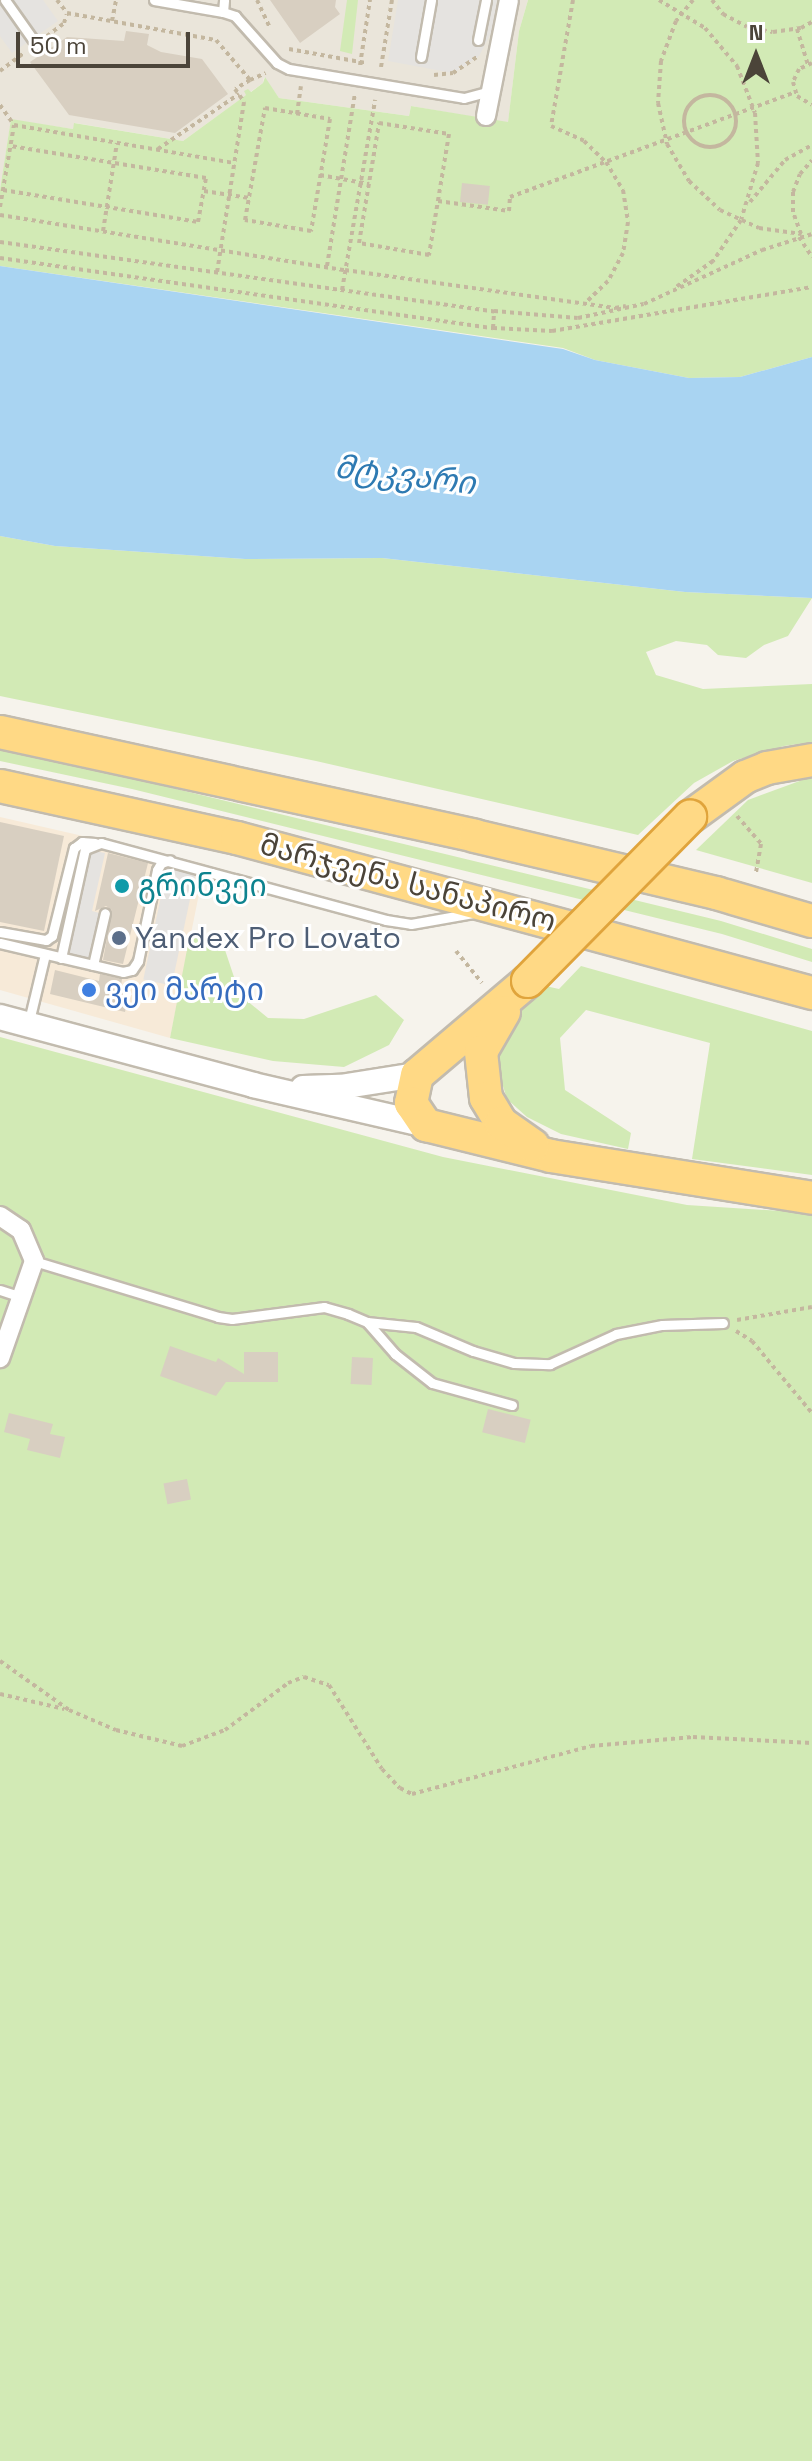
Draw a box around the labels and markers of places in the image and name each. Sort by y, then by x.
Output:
place label: გრინვეი [138,868,267,904]
marker: გრინვეი [113,877,131,895]
place label: Yandex Pro Lovato [135,920,401,956]
marker: Yandex Pro Lovato [110,929,128,947]
place label: ვეი მარტი [105,972,264,1008]
marker: ვეი მარტი [80,981,98,999]

